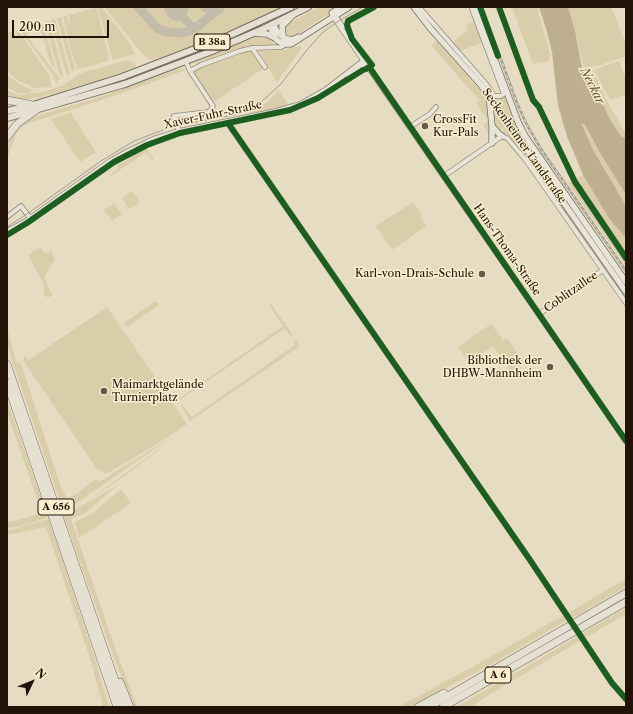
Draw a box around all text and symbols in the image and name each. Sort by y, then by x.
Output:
scale bar [14,12,111,38]
text: 200 m [19,19,56,34]
road number: B 38a [194,34,230,50]
water label: Neckar [577,65,607,107]
street label: Seckenheimer Landstraße [479,86,569,206]
street label: Xaver-Fuhr-Straße [163,98,263,132]
place label: CrossFit Kur-Pals [433,113,478,139]
marker: CrossFit Kur-Pals [420,121,430,131]
street label: Hans-Thoma-Straße [470,202,544,298]
place label: Karl-von-Drais-Schule [355,267,474,281]
marker: Karl-von-Drais-Schule [477,269,487,279]
street label: Coblitzallee [542,269,600,315]
place label: Bibliothek der DHBW-Mannheim [443,354,542,380]
marker: Bibliothek der DHBW-Mannheim [545,362,555,372]
place label: Maimarktgelände Turnierplatz [112,378,204,404]
marker: Maimarktgelände Turnierplatz [99,386,109,396]
road number: A 656 [38,499,74,515]
north arrow [12,662,52,702]
text: N [32,666,49,682]
road number: A 6 [485,667,511,683]

